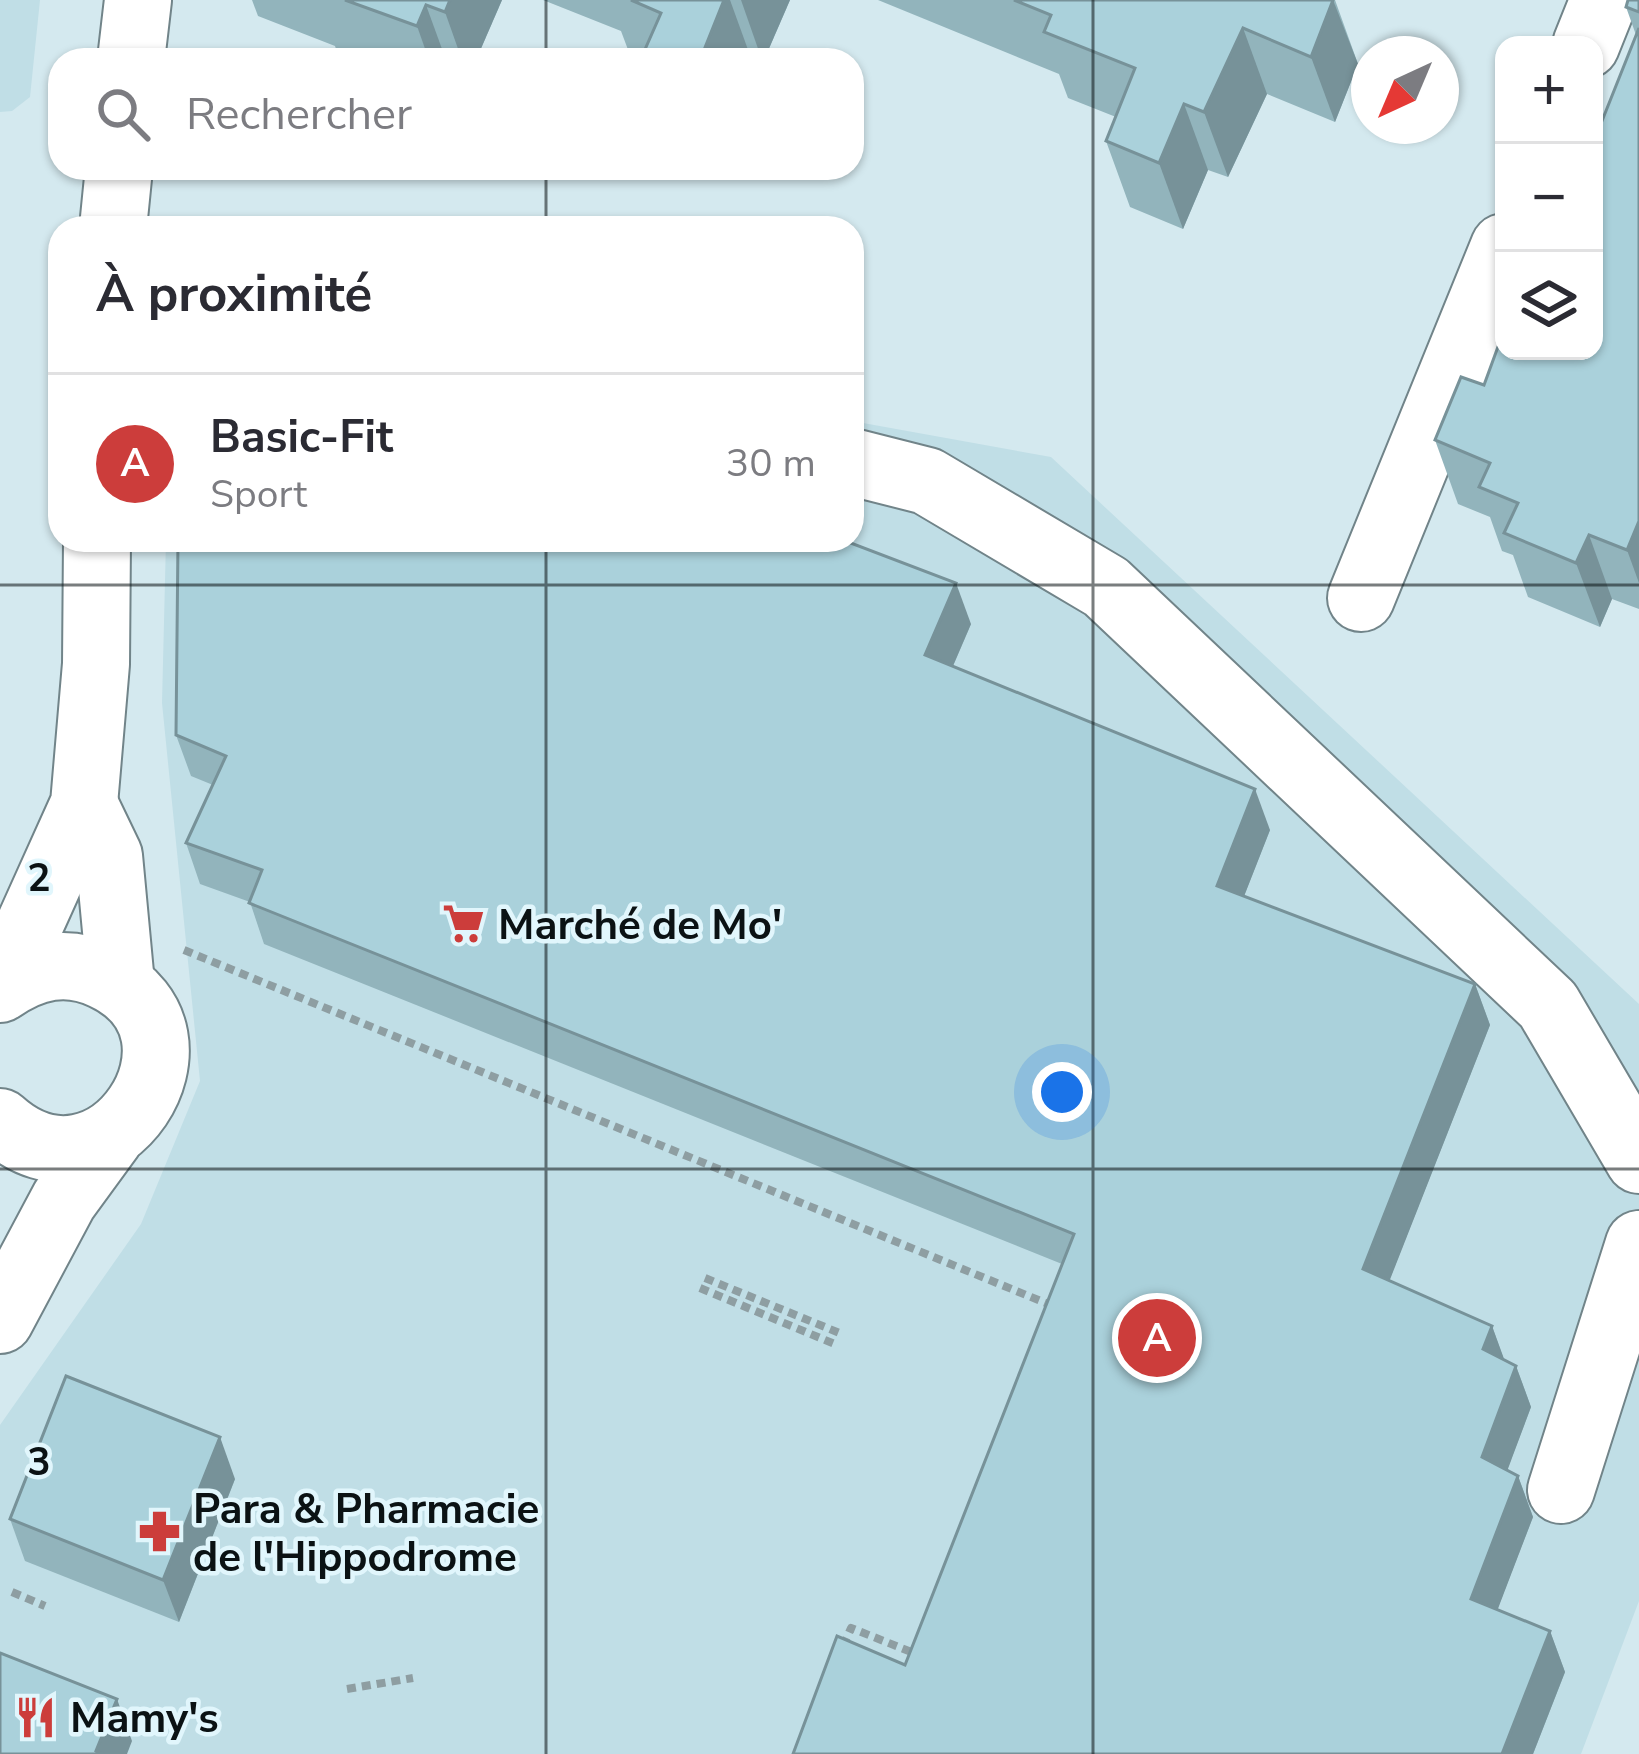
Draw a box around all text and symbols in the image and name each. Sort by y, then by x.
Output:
north arrow [1351,36,1459,144]
map controls [1495,36,1603,360]
button: + [1495,36,1603,144]
search box [48,48,864,180]
icon: search [90,81,156,147]
text: Rechercher [186,84,412,145]
button: − [1495,144,1603,252]
button: layers [1495,252,1603,360]
text: À proximité [96,259,372,329]
text: Basic-Fit [210,407,393,468]
text: A [120,437,150,490]
text: 30 m [726,437,816,490]
text: Sport [210,468,307,521]
text: 2 [27,852,51,905]
place label: Marché de Mo' [498,897,782,954]
supermarket icon: Marché de Mo' [441,901,487,947]
your location [1032,1062,1092,1122]
pin: A [1118,1293,1196,1383]
text: 3 [27,1436,51,1489]
place label: Para & Pharmacie de l'Hippodrome [193,1481,539,1586]
pharmacy icon: Para & Pharmacie de l'Hippodrome [136,1509,182,1555]
place label: Mamy's [70,1690,219,1747]
restaurant icon: Mamy's [13,1694,59,1740]

